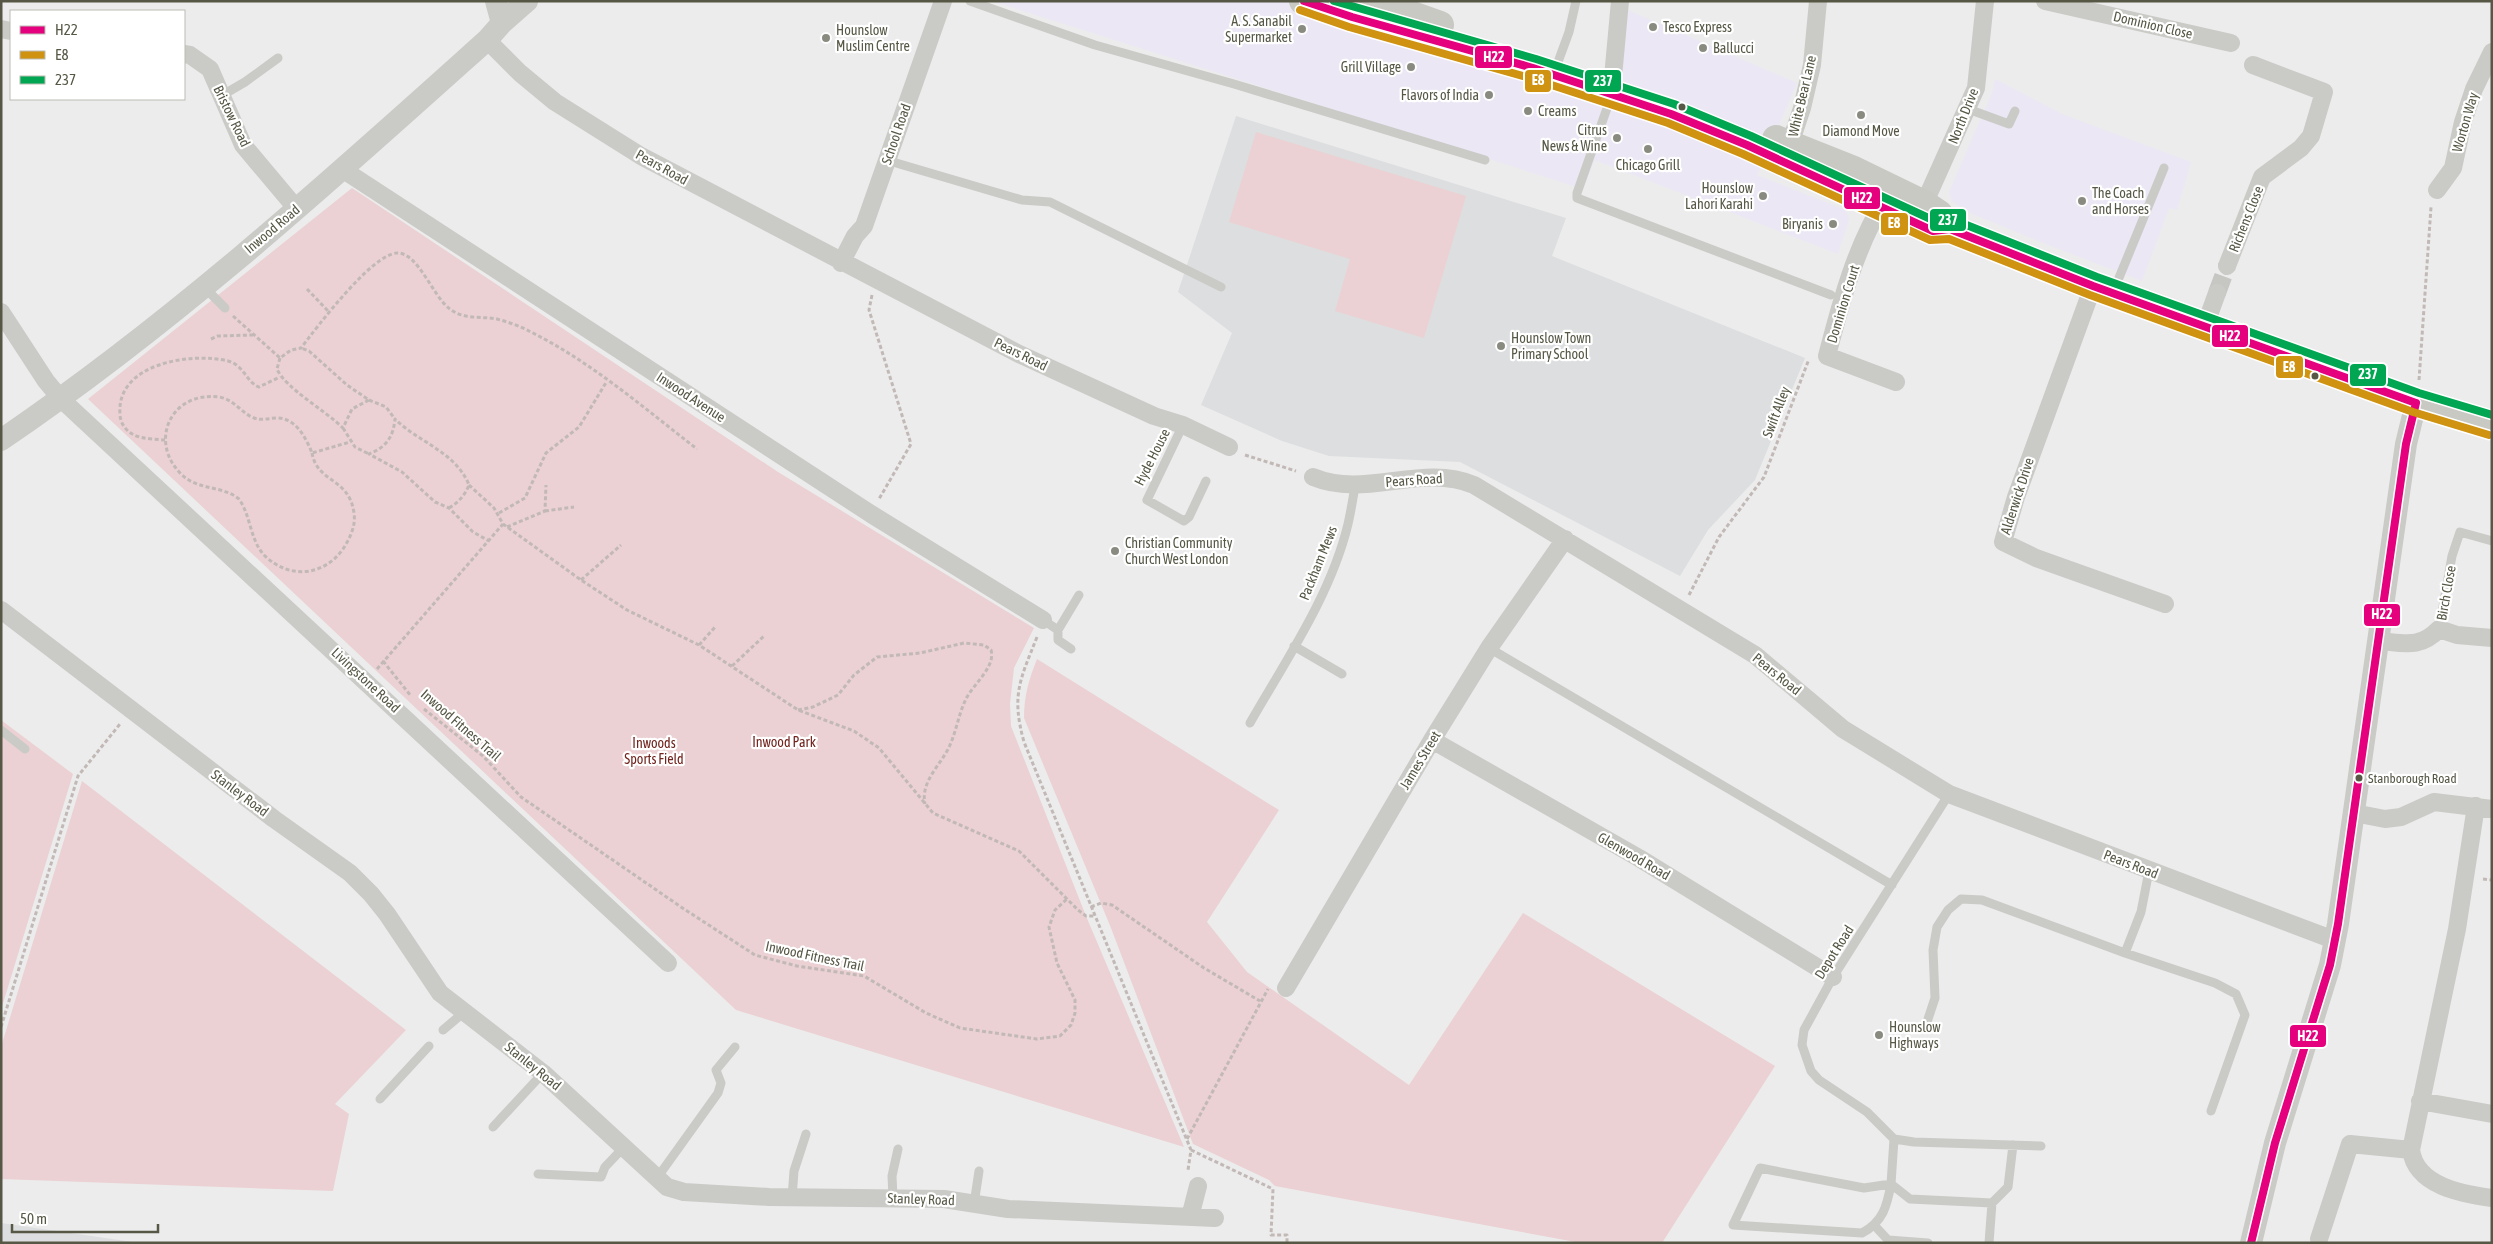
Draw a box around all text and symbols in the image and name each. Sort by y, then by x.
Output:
street label: Dominion Close [2112,8,2194,42]
legend [10,10,185,100]
place label: A. S. Sanabil Supermarket [1225,13,1292,45]
place label: Tesco Express [1663,19,1732,35]
text: H22 [55,21,78,38]
marker: Tesco Express [1647,21,1659,33]
place label: Hounslow Muslim Centre [836,22,910,54]
marker: A. S. Sanabil Supermarket [1296,23,1308,35]
marker: Hounslow Muslim Centre [820,32,832,44]
place label: Ballucci [1713,40,1754,56]
marker: Ballucci [1697,42,1709,54]
line badge: H22 [1474,45,1513,69]
text: E8 [55,46,68,63]
text: H22 [1483,49,1505,65]
street label: White Bear Lane [1785,54,1819,138]
place label: Grill Village [1341,59,1401,75]
marker: Grill Village [1405,61,1417,73]
line badge: E8 [1524,69,1552,93]
line badge: 237 [1584,69,1622,93]
text: 237 [55,71,76,88]
text: E8 [1532,72,1545,88]
text: 237 [1593,73,1613,89]
street label: Bristow Road [210,83,254,149]
street label: North Drive [1945,86,1981,146]
place label: Flavors of India [1401,87,1479,103]
marker: Flavors of India [1483,89,1495,101]
street label: Worton Way [2449,90,2481,154]
street label: School Road [878,101,914,167]
unlabelled marker [1677,102,1687,112]
place label: Creams [1538,103,1576,119]
marker: Creams [1522,105,1534,117]
marker: Diamond Move [1855,109,1867,121]
place label: Citrus News & Wine [1542,122,1607,154]
place label: Diamond Move [1822,123,1900,139]
marker: Citrus News & Wine [1611,132,1623,144]
marker: Chicago Grill [1642,143,1654,155]
street label: Pears Road [633,146,691,188]
place label: Chicago Grill [1616,157,1680,173]
place label: Hounslow Lahori Karahi [1685,180,1754,212]
street label: Richens Close [2225,184,2267,254]
place label: The Coach and Horses [2092,185,2149,217]
line badge: H22 [1843,186,1881,210]
marker: Hounslow Lahori Karahi [1757,190,1769,202]
text: H22 [1851,190,1873,206]
marker: The Coach and Horses [2076,195,2088,207]
street label: Inwood Road [241,201,303,257]
line badge: 237 [1929,208,1967,232]
line badge: E8 [1880,212,1909,236]
text: 237 [1938,212,1958,228]
text: E8 [1888,215,1901,231]
place label: Biryanis [1782,216,1823,232]
marker: Biryanis [1827,218,1839,230]
street label: Dominion Court [1824,263,1862,345]
line badge: H22 [2211,324,2249,348]
text: H22 [2219,328,2241,344]
place label: Hounslow Town Primary School [1511,330,1591,362]
street label: Pears Road [992,334,1050,374]
marker: Hounslow Town Primary School [1495,340,1507,352]
line badge: E8 [2275,355,2304,379]
text: E8 [2283,359,2296,375]
line badge: 237 [2349,363,2387,387]
text: 237 [2358,366,2378,382]
street label: Inwood Avenue [653,369,729,425]
unlabelled marker [2310,371,2320,381]
street label: Swift Alley [1759,384,1793,440]
street label: Hyde House [1131,426,1173,488]
street label: Alderwick Drive [1997,456,2037,536]
street label: Pears Road [1385,470,1443,490]
street label: Packham Mews [1296,524,1340,602]
place label: Christian Community Church West London [1125,535,1233,567]
marker: Christian Community Church West London [1109,545,1121,557]
street label: Birch Close [2433,564,2459,622]
line badge: H22 [2363,603,2401,627]
text: H22 [2371,606,2393,622]
street label: Livingstone Road [328,644,404,716]
street label: Pears Road [1750,650,1804,698]
street label: Inwood Fitness Trail [418,686,504,764]
street label: James Street [1396,728,1444,792]
park label: Inwood Park [752,734,816,750]
park label: Inwoods Sports Field [624,735,684,767]
street label: Stanley Road [208,766,272,820]
place label: Stanborough Road [2368,771,2457,786]
marker: Stanborough Road [2354,773,2364,783]
street label: Glenwood Road [1595,829,1673,883]
street label: Pears Road [2101,846,2161,882]
street label: Depot Road [1811,922,1857,982]
street label: Inwood Fitness Trail [764,938,866,974]
place label: Hounslow Highways [1889,1019,1941,1051]
line badge: H22 [2289,1024,2327,1048]
text: H22 [2297,1028,2319,1044]
marker: Hounslow Highways [1873,1029,1885,1041]
street label: Stanley Road [502,1039,564,1093]
street label: Stanley Road [887,1190,955,1208]
scale bar [12,1202,159,1234]
text: 50 m [20,1210,47,1227]

